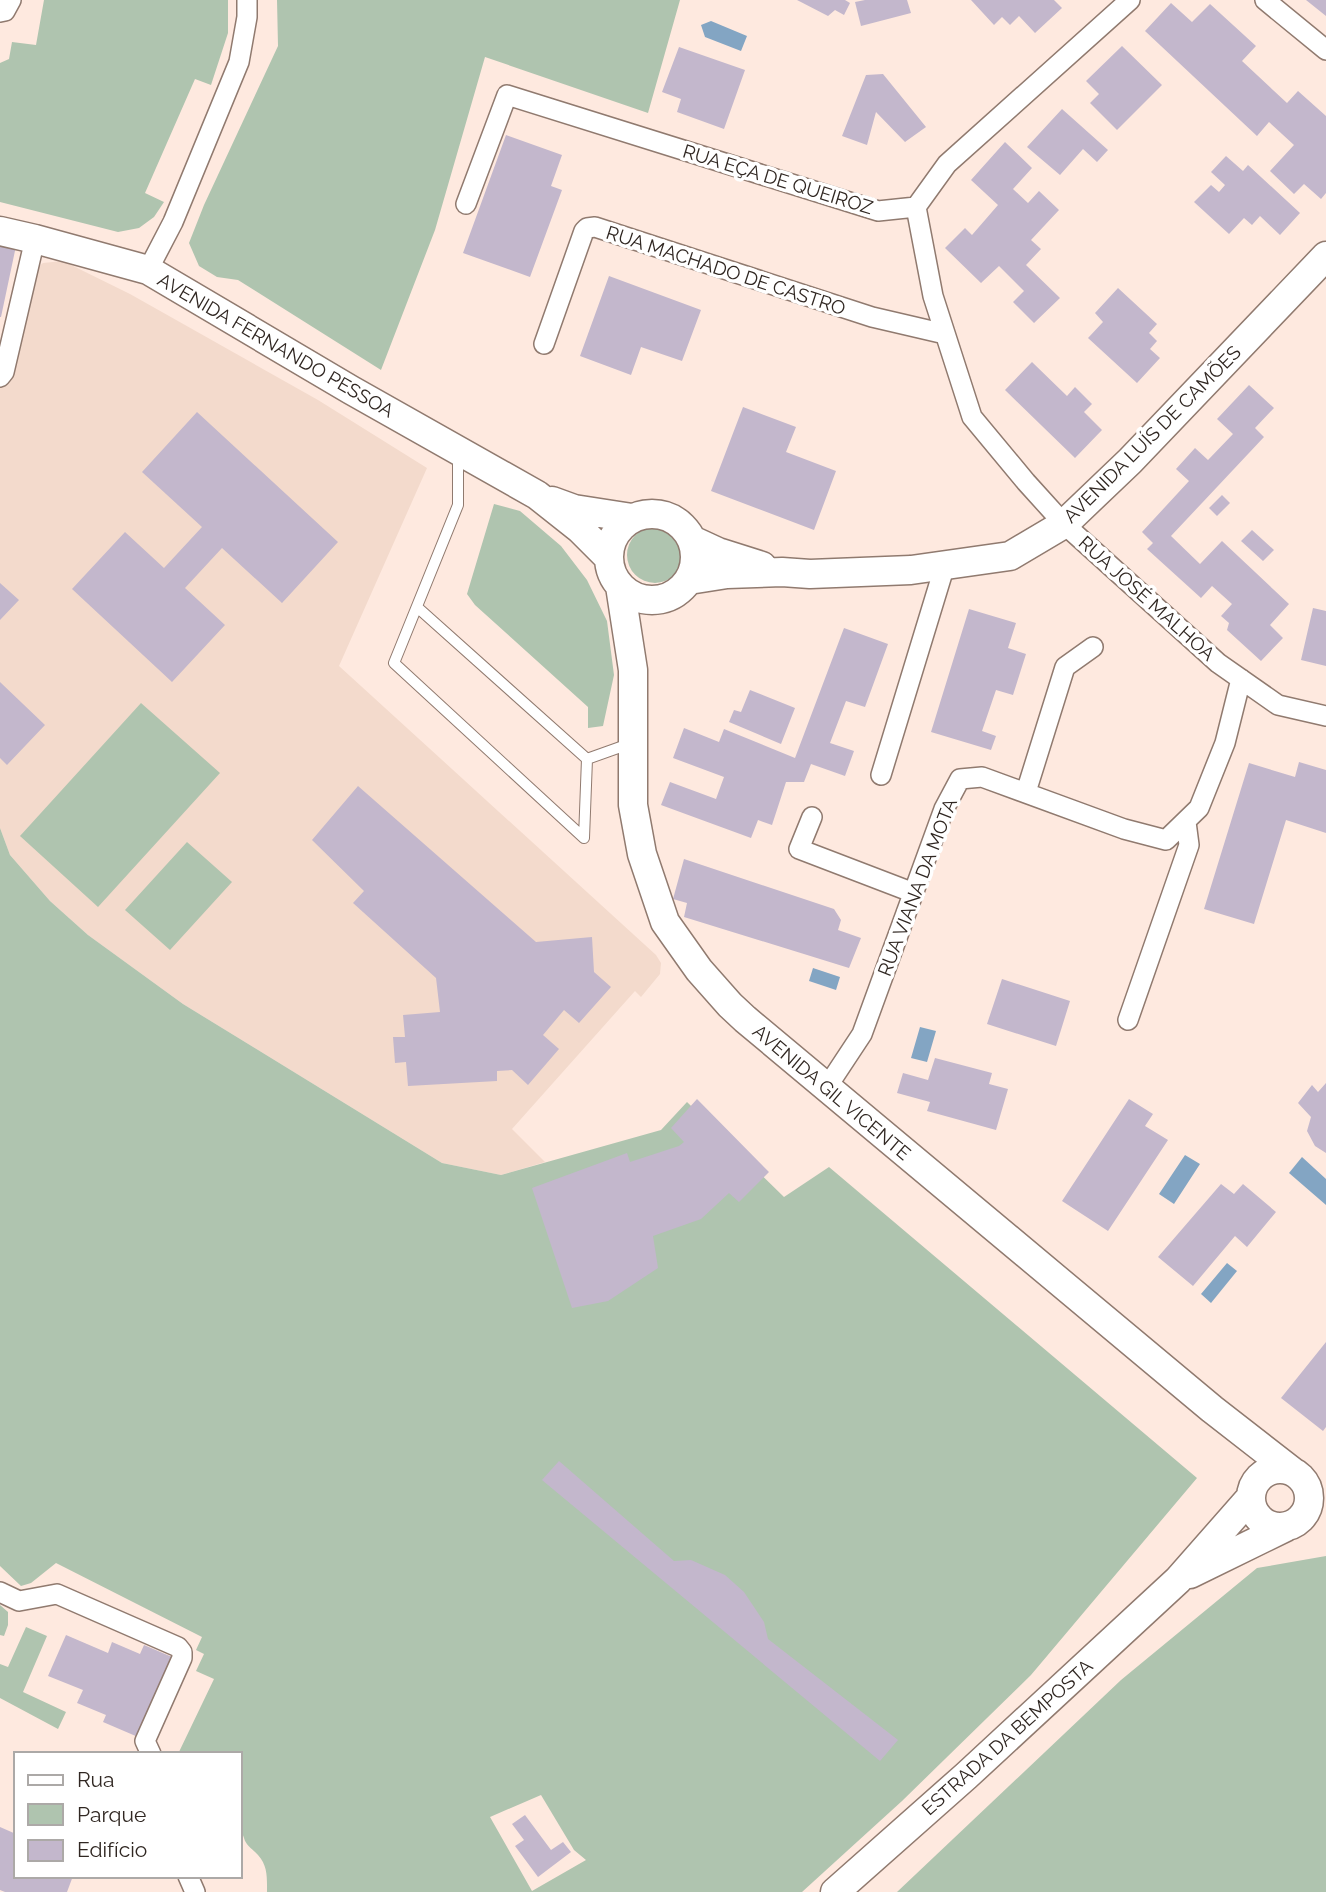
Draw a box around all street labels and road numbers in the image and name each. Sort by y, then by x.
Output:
street label: RUA EÇA DE QUEIROZ [680,140,876,218]
street label: RUA MACHADO DE CASTRO [604,221,848,319]
street label: AVENIDA FERNANDO PESSOA [154,268,398,422]
street label: AVENIDA LUÍS DE CAMÕES [1059,341,1245,527]
street label: RUA JOSÉ MALHOA [1074,531,1220,665]
street label: RUA VIANA DA MOTA [873,795,961,979]
street label: AVENIDA GIL VICENTE [749,1020,915,1164]
street label: ESTRADA DA BEMPOSTA [917,1655,1097,1819]

